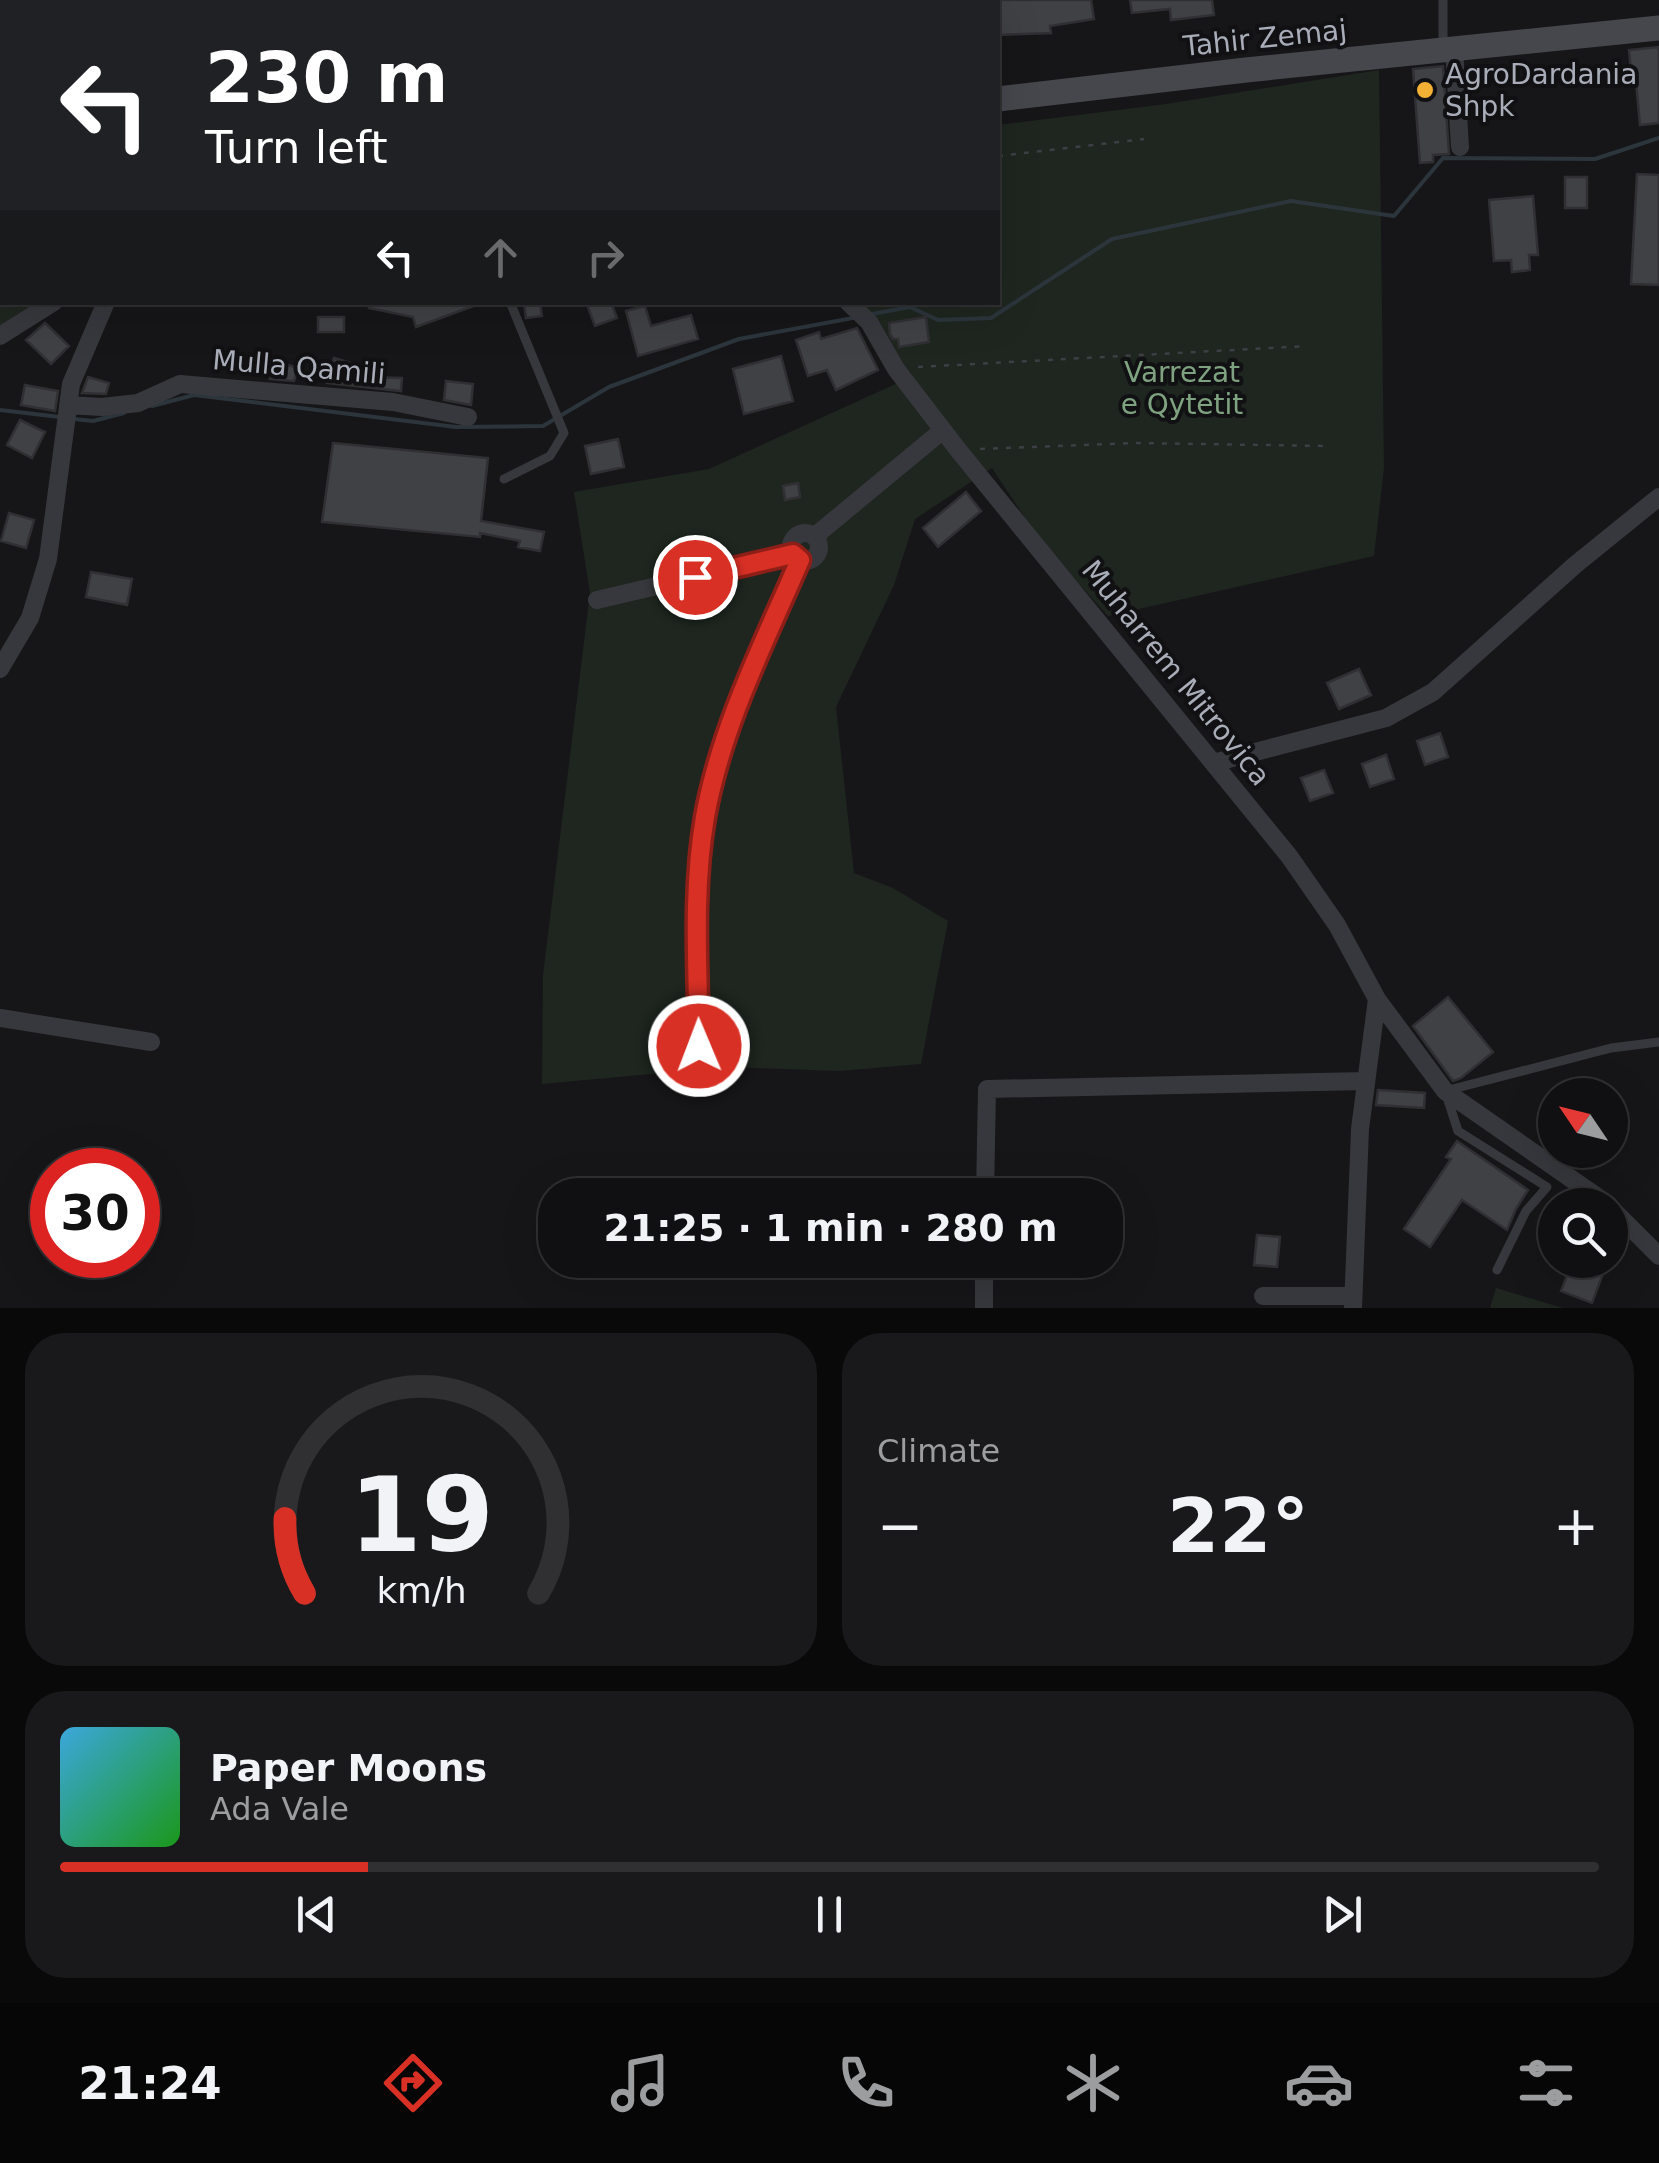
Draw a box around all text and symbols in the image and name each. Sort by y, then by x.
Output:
street label: Tahir Zemaj [1181,13,1348,63]
text: 230 m [205,37,448,119]
icon: left [40,40,170,170]
place label: AgroDardania Shpk [1445,58,1637,123]
marker: AgroDardania Shpk [1414,79,1436,101]
text: Turn left [205,121,388,174]
icon: left [368,230,423,285]
icon: ahead [473,230,528,285]
icon: right [578,230,633,285]
street label: Mulla Qamili [211,343,387,391]
park label: Varrezat e Qytetit [1121,356,1243,421]
pin [653,535,738,620]
icon: arrive [668,550,723,605]
street label: Muharrem Mitrovica [1075,554,1277,792]
position arrow [647,994,751,1098]
north arrow [1538,1078,1628,1168]
map controls [1538,1078,1628,1278]
speed limit sign: 30 [30,1148,160,1278]
button: search [1538,1188,1628,1278]
text: 21:25 · 1 min · 280 m [603,1206,1058,1250]
text: Climate [877,1432,1000,1470]
text: 19 [349,1454,493,1576]
text: 22° [1167,1482,1309,1570]
text: − [877,1494,923,1558]
text: + [1553,1494,1599,1558]
text: km/h [376,1570,466,1611]
text: Paper Moons [210,1746,487,1790]
text: Ada Vale [210,1790,349,1828]
icon: previous [289,1887,344,1942]
icon: pause [802,1887,857,1942]
icon: next [1315,1887,1370,1942]
icon: directions [378,2048,448,2118]
icon: music [605,2048,675,2118]
icon: phone [831,2048,901,2118]
icon: climate [1058,2048,1128,2118]
icon: car [1284,2048,1354,2118]
icon: filters [1511,2048,1581,2118]
text: 21:24 [78,2057,222,2110]

